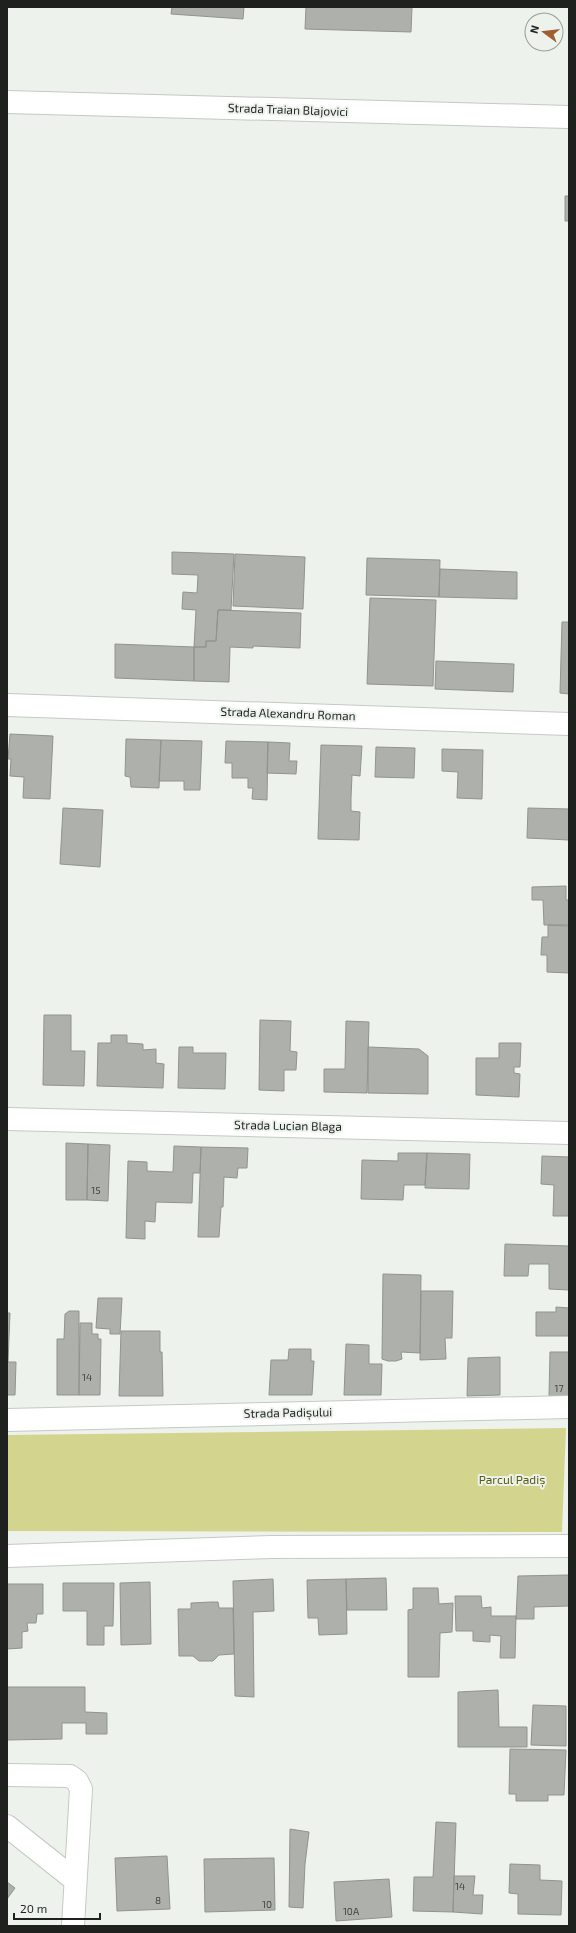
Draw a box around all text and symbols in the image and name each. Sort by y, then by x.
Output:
north arrow [524,12,564,52]
text: N [527,24,541,35]
street label: Strada Traian Blajovici [228,100,349,119]
street label: Strada Alexandru Roman [220,704,356,722]
street label: Strada Lucian Blaga [234,1117,342,1133]
house number: 15 [91,1184,101,1196]
house number: 14 [82,1371,92,1383]
house number: 17 [554,1382,564,1394]
street label: Strada Padișului [244,1404,332,1422]
park label: Parcul Padiș [479,1472,545,1488]
house number: 14 [455,1880,465,1892]
house number: 8 [155,1894,161,1906]
scale bar [14,1895,100,1921]
house number: 10 [262,1898,272,1910]
text: 20 m [20,1901,47,1915]
house number: 10A [343,1905,360,1917]

